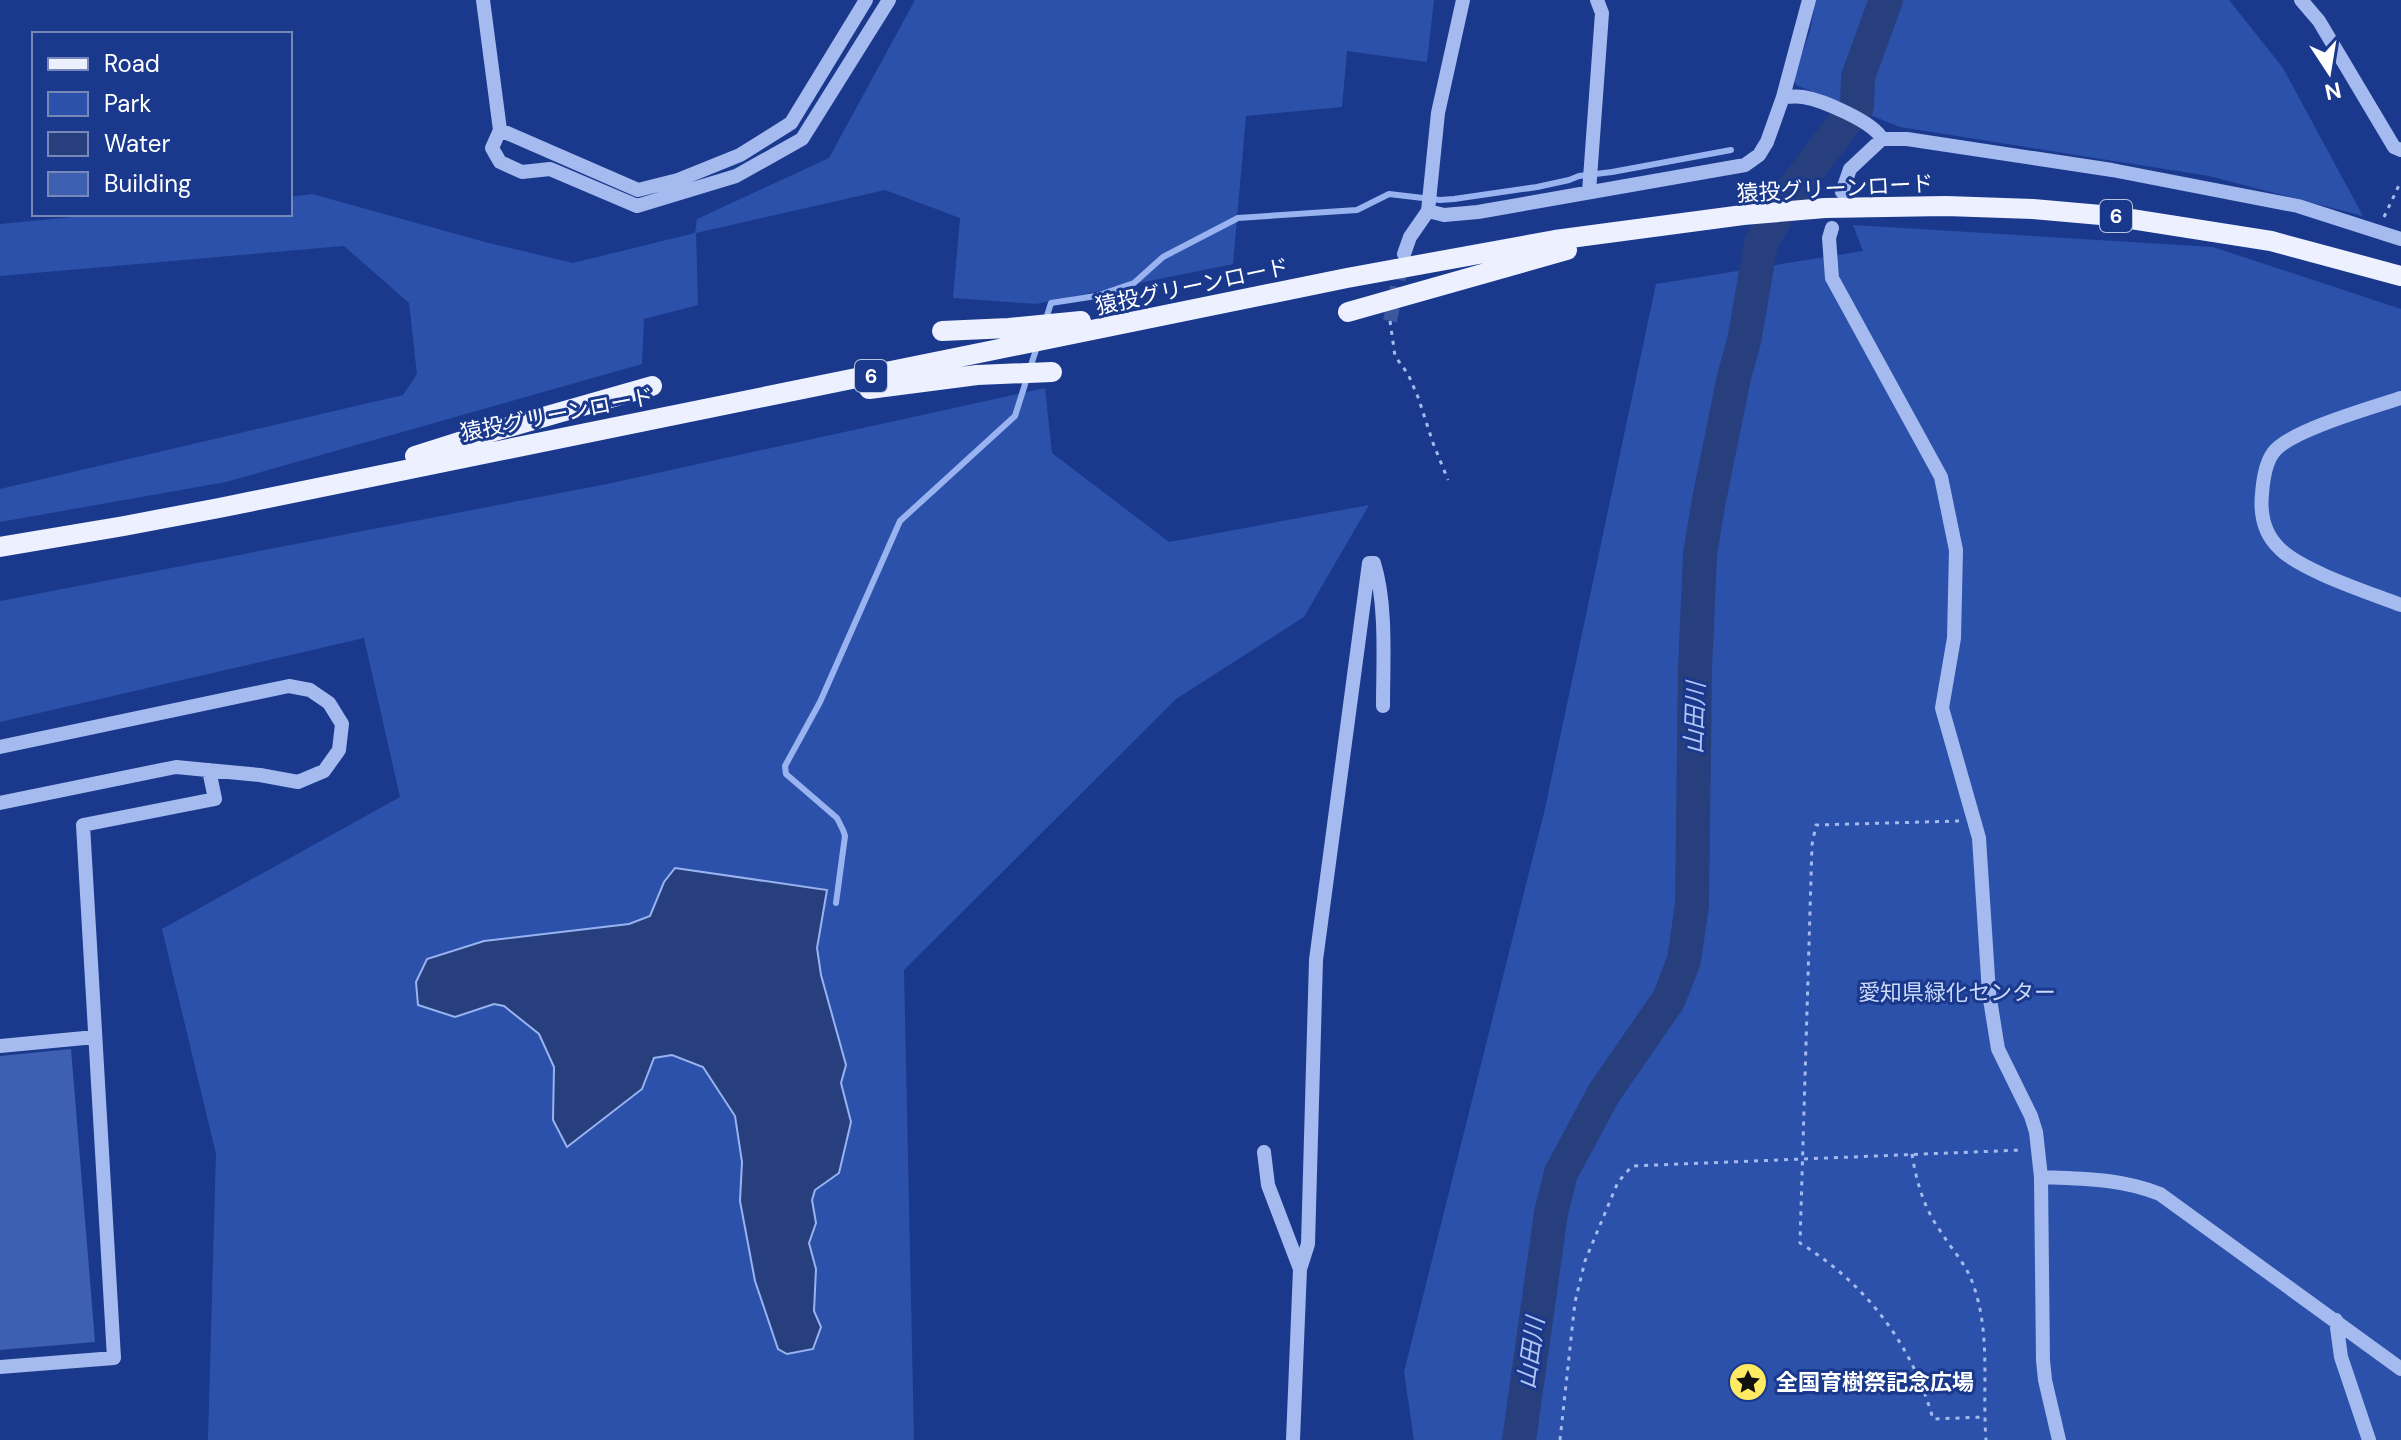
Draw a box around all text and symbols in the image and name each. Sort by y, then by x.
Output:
legend [32,32,292,216]
north arrow [2289,32,2369,112]
text: Road [104,48,160,79]
text: N [2322,75,2344,107]
text: Park [104,88,151,119]
text: Water [104,128,170,159]
text: Building [104,168,191,199]
street label: 猿投グリーンロード [1736,169,1934,208]
road number: 6 [2100,200,2132,232]
street label: 猿投グリーンロード [1093,252,1291,321]
road number: 6 [855,360,887,392]
street label: 猿投グリーンロード [458,381,657,448]
water label: 山田川 [1678,678,1711,755]
park label: 愛知県緑化センター [1858,978,2056,1007]
water label: 山田川 [1510,1312,1551,1391]
place icon: 全国育樹祭記念広場 [1727,1361,1769,1403]
place label: 全国育樹祭記念広場 [1776,1368,1974,1397]

